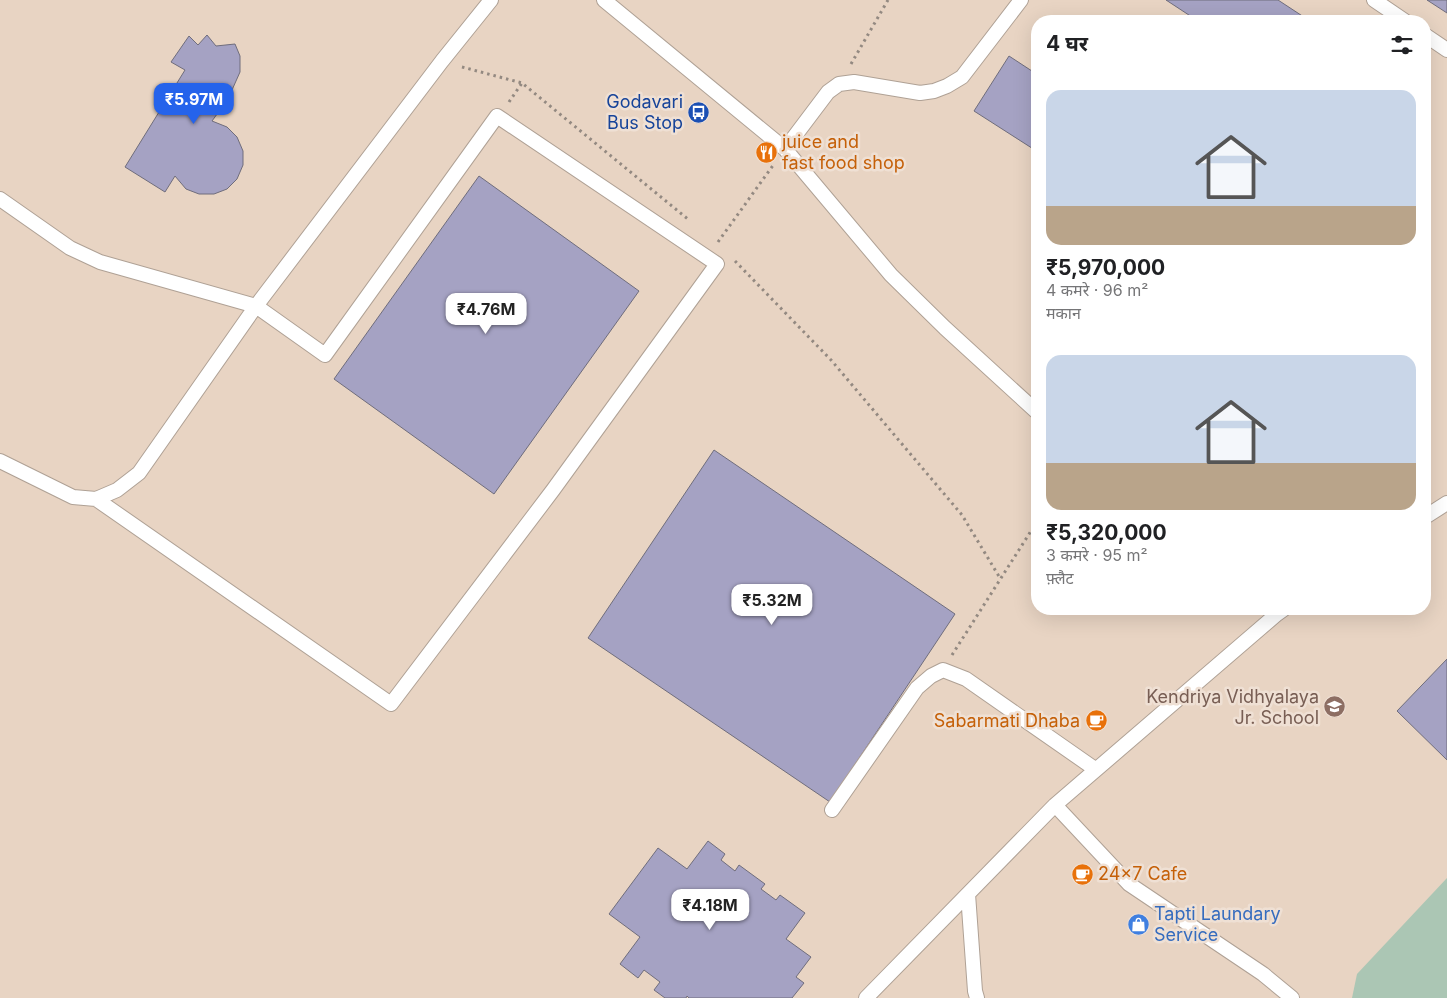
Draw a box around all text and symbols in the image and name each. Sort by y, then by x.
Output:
text: 4 घर [1046,31,1088,56]
icon: filters [1388,31,1416,59]
pin: ₹5.97M [153,82,235,125]
text: ₹5.97M [165,89,223,109]
place label: Godavari Bus Stop [606,91,683,133]
bus stop icon: Godavari Bus Stop [687,100,711,124]
icon: home [1186,122,1276,212]
place label: juice and fast food shop [781,131,905,173]
restaurant icon: juice and fast food shop [754,140,778,164]
text: ₹5,970,000 [1046,255,1165,280]
text: 4 कमरे · 96 m² [1046,280,1148,300]
pin: ₹4.76M [445,292,527,335]
text: ₹4.76M [457,299,515,319]
text: मकान [1046,303,1081,323]
icon: home [1186,387,1276,477]
text: ₹5,320,000 [1046,520,1167,545]
text: 3 कमरे · 95 m² [1046,545,1148,565]
text: फ़्लैट [1046,568,1074,588]
pin: ₹5.32M [731,584,813,626]
text: ₹5.32M [742,590,802,610]
place label: Kendriya Vidhyalaya Jr. School [1146,686,1319,728]
school or university icon: Kendriya Vidhyalaya Jr. School [1323,695,1347,719]
cafe icon: Sabarmati Dhaba [1084,709,1108,733]
place label: Sabarmati Dhaba [934,710,1080,731]
cafe icon: 24×7 Cafe [1070,862,1094,886]
place label: 24×7 Cafe [1098,863,1187,884]
pin: ₹4.18M [669,888,751,931]
text: ₹4.18M [682,895,738,915]
place label: Tapti Laundary Service [1154,903,1281,945]
shop icon: Tapti Laundary Service [1126,912,1150,936]

